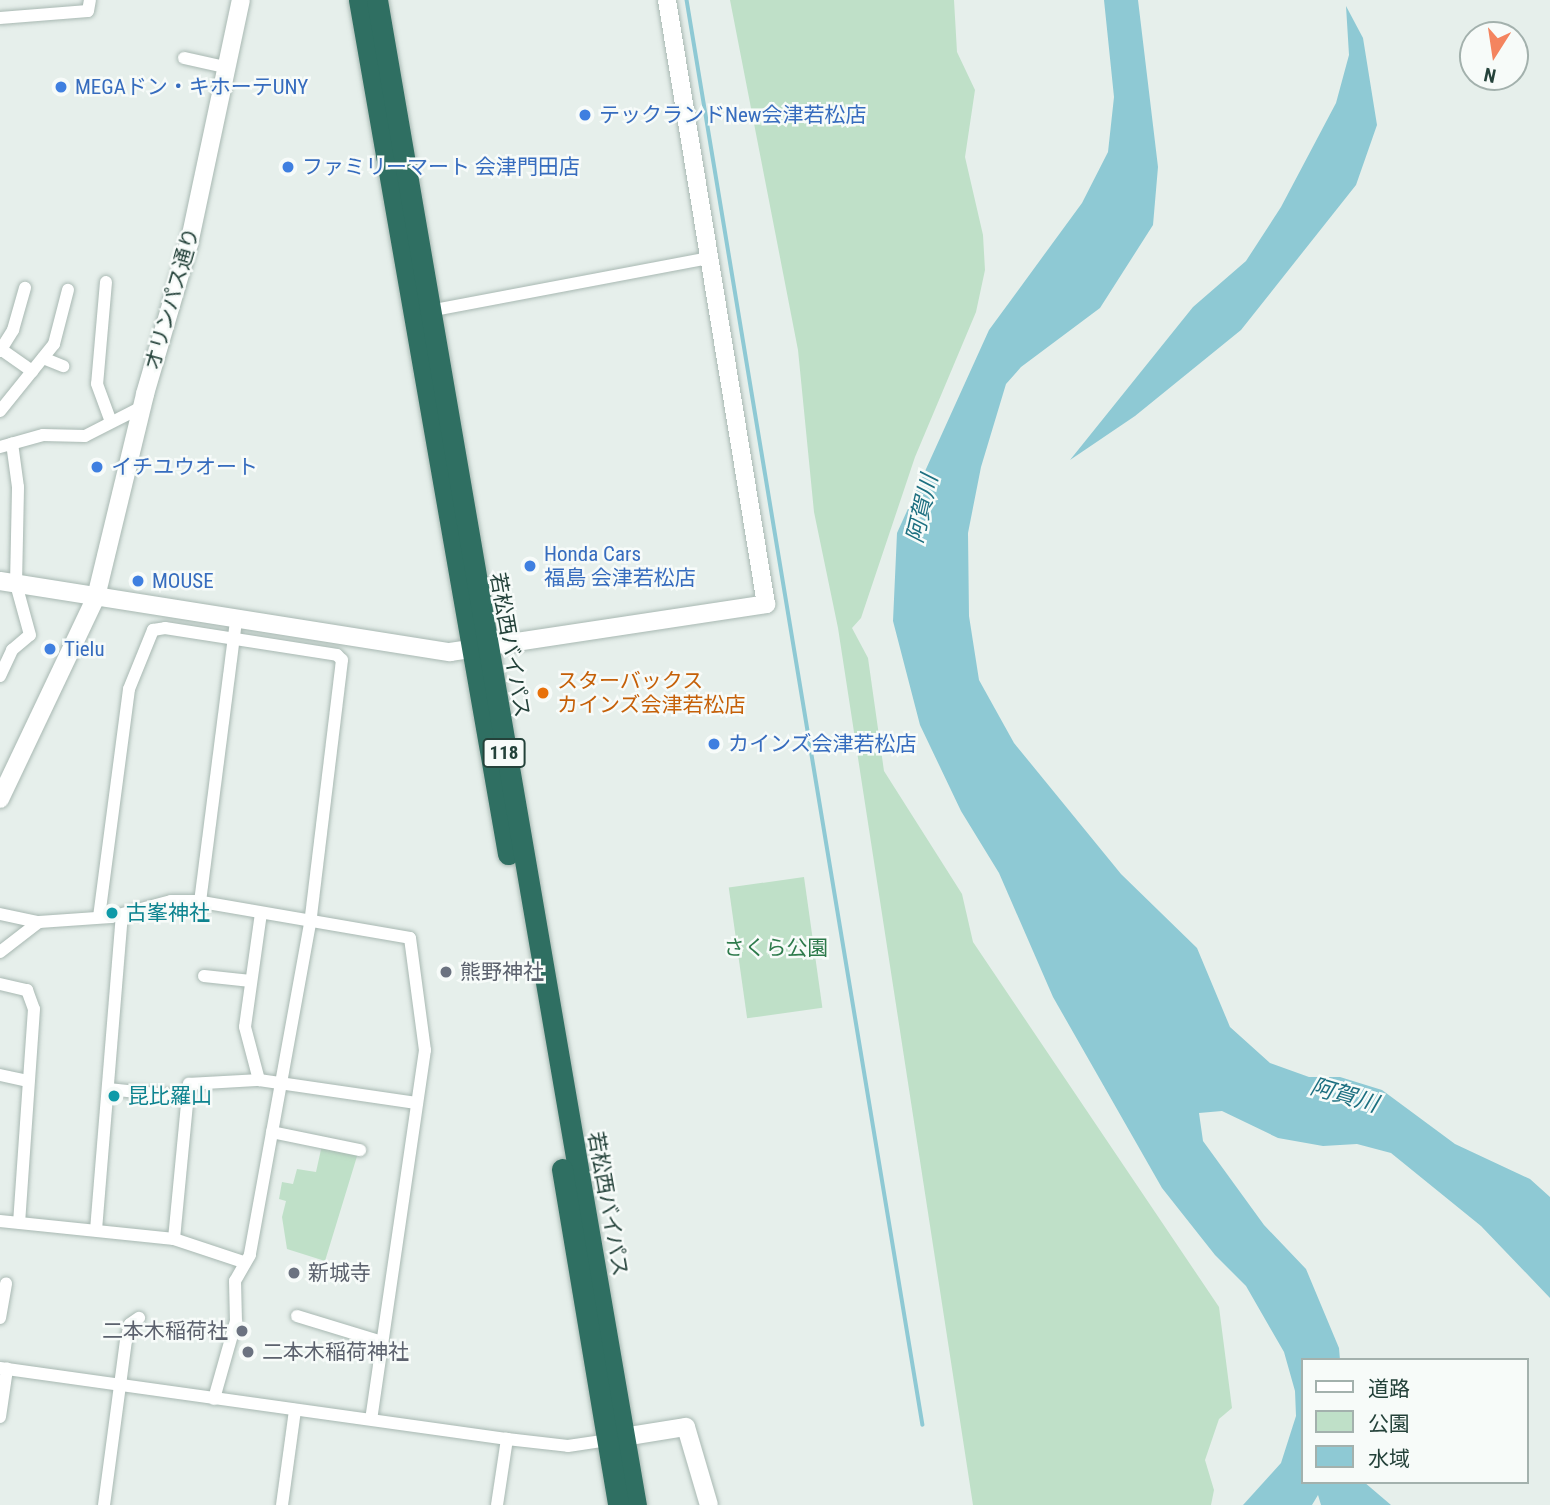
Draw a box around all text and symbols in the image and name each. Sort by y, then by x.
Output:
north arrow [1459,21,1529,91]
text: N [1482,63,1498,88]
place label: MEGAドン・キホーテUNY [75,74,308,100]
marker: MEGAドン・キホーテUNY [53,79,69,95]
place label: テックランドNew会津若松店 [599,102,867,128]
marker: テックランドNew会津若松店 [577,107,593,123]
place label: ファミリーマート 会津門田店 [302,154,580,180]
marker: ファミリーマート 会津門田店 [280,159,296,175]
street label: オリンパス通り [140,225,204,373]
place label: イチユウオート [111,454,258,480]
marker: イチユウオート [89,459,105,475]
water label: 阿賀川 [902,472,944,546]
place label: Honda Cars 福島 会津若松店 [544,541,696,591]
marker: Honda Cars 福島 会津若松店 [522,558,538,574]
place label: MOUSE [152,568,214,594]
street label: 若松西バイパス [485,570,535,720]
marker: MOUSE [130,573,146,589]
place label: Tielu [64,636,105,662]
marker: Tielu [42,641,58,657]
place label: スターバックス カインズ会津若松店 [557,668,746,718]
marker: スターバックス カインズ会津若松店 [535,685,551,701]
place label: カインズ会津若松店 [728,731,917,757]
marker: カインズ会津若松店 [706,736,722,752]
road number: 118 [481,738,527,768]
place label: 古峯神社 [126,900,210,926]
marker: 古峯神社 [104,905,120,921]
park label: さくら公園 [724,935,828,961]
place label: 熊野神社 [460,959,544,985]
marker: 熊野神社 [438,964,454,980]
water label: 阿賀川 [1307,1073,1381,1119]
place label: 昆比羅山 [128,1083,212,1109]
marker: 昆比羅山 [106,1088,122,1104]
street label: 若松西バイパス [583,1129,633,1279]
place label: 新城寺 [308,1260,371,1286]
marker: 新城寺 [286,1265,302,1281]
place label: 二本木稲荷社 [102,1318,228,1344]
marker: 二本木稲荷社 [234,1323,250,1339]
place label: 二本木稲荷神社 [262,1339,409,1365]
marker: 二本木稲荷神社 [240,1344,256,1360]
legend [1302,1358,1529,1484]
text: 道路 [1368,1377,1410,1401]
text: 公園 [1368,1412,1410,1436]
text: 水域 [1368,1447,1410,1471]

